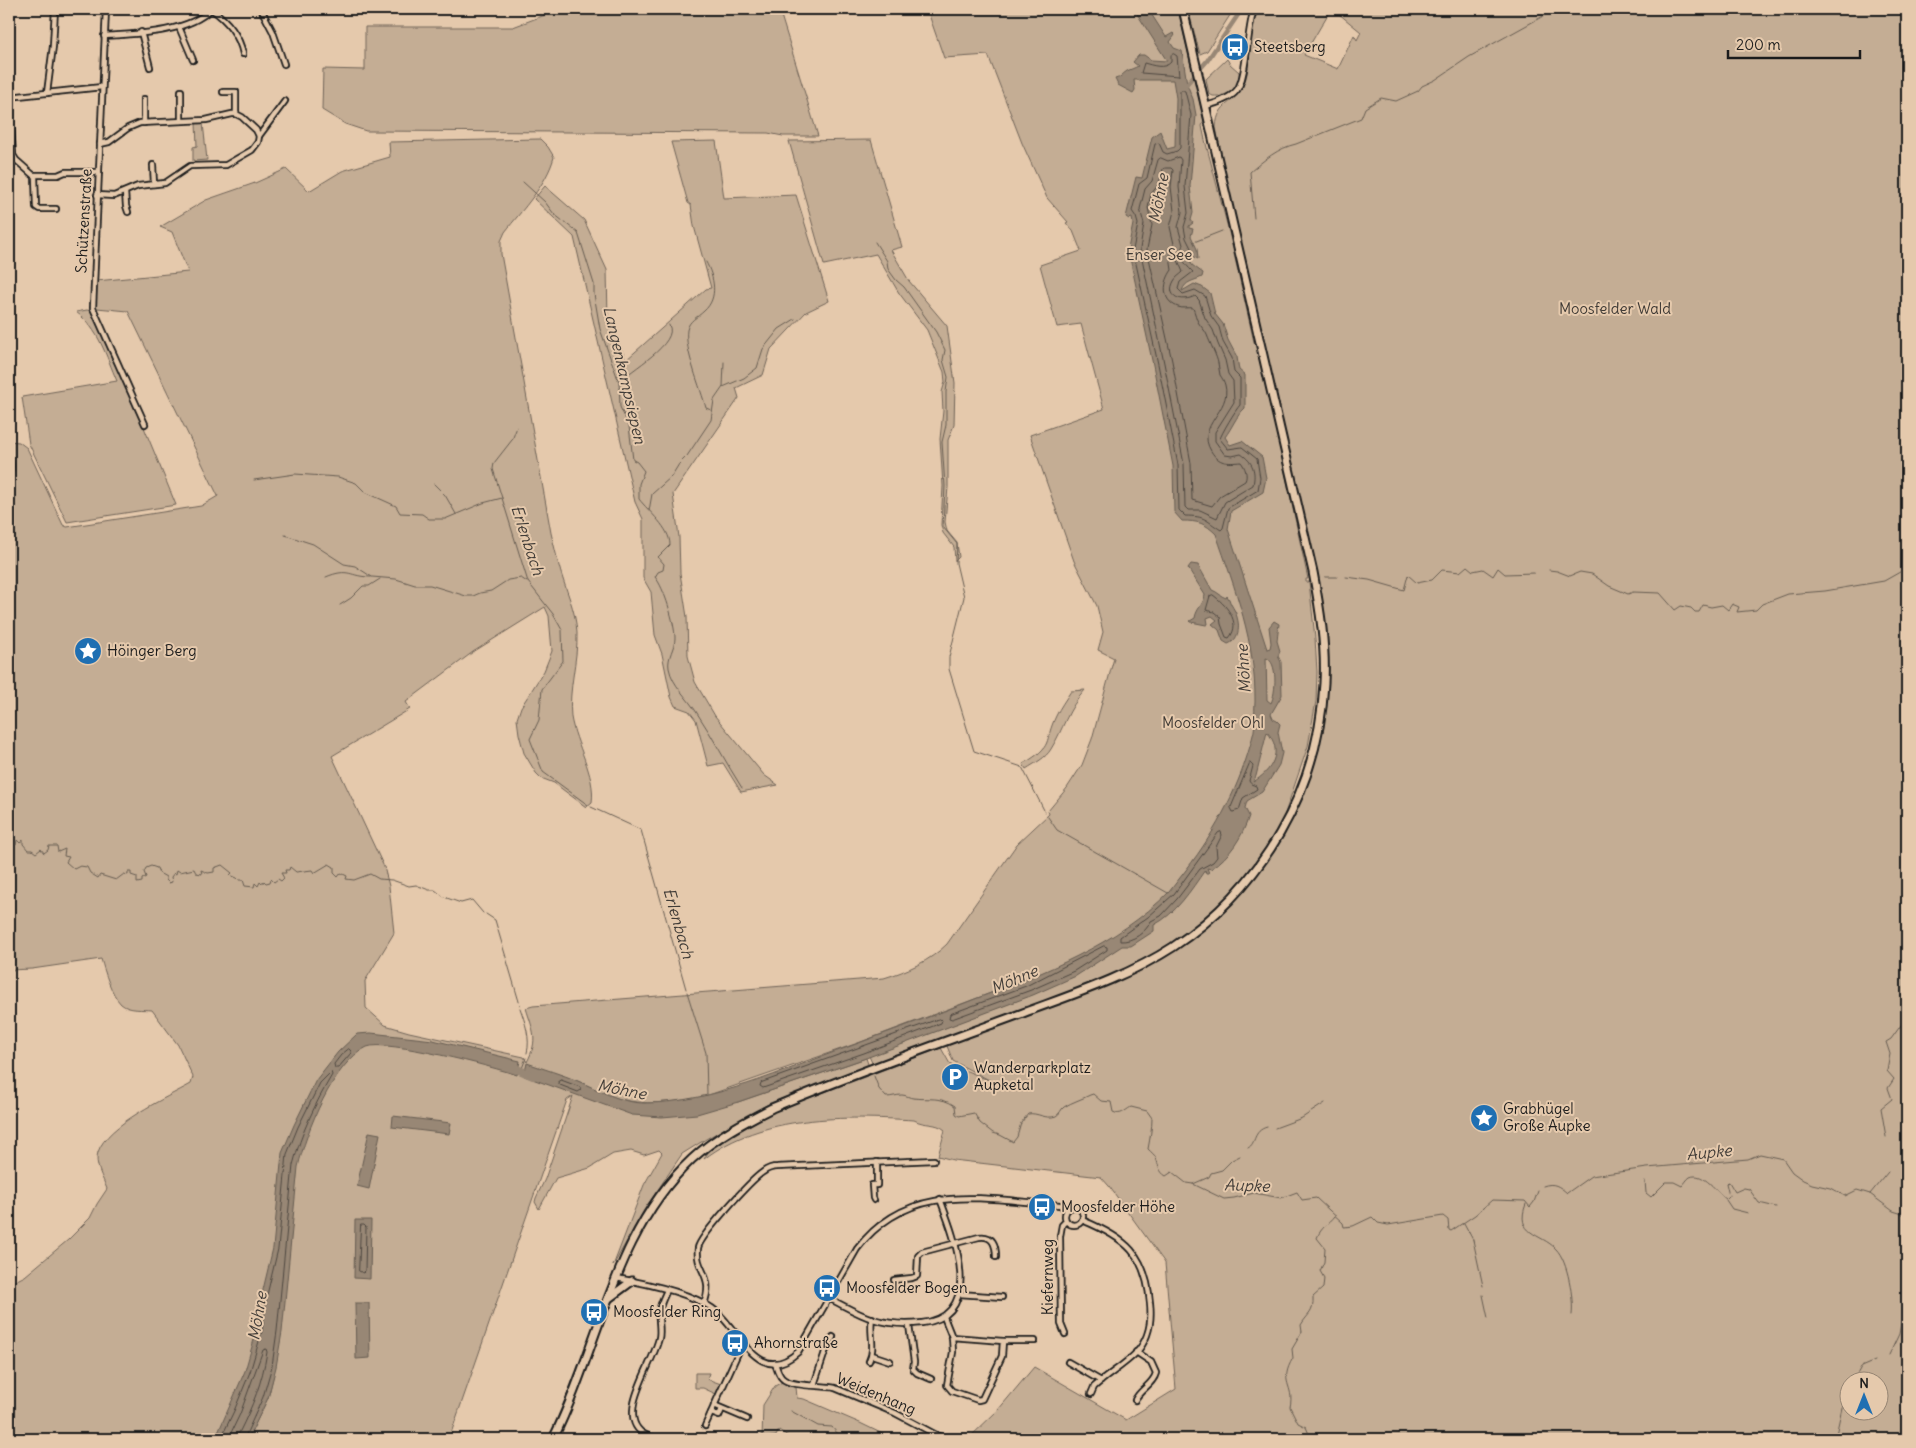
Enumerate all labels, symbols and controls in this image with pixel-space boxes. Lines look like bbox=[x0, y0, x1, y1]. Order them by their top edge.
scale bar bbox=[1728, 28, 1861, 60]
bus stop icon: Steetsberg bbox=[1220, 32, 1250, 62]
text: 200 m bbox=[1736, 35, 1781, 54]
place label: Steetsberg bbox=[1254, 37, 1326, 56]
street label: Schützenstraße bbox=[71, 168, 96, 274]
water label: Möhne bbox=[1144, 171, 1173, 224]
park label: Enser See bbox=[1126, 245, 1192, 264]
park label: Moosfelder Wald bbox=[1559, 299, 1671, 318]
water label: Langenkampsiepen bbox=[599, 304, 651, 446]
water label: Erlenbach bbox=[507, 502, 549, 578]
place icon: Höinger Berg bbox=[73, 636, 103, 666]
place label: Höinger Berg bbox=[107, 641, 197, 660]
water label: Möhne bbox=[1231, 643, 1255, 694]
park label: Moosfelder Ohl bbox=[1162, 713, 1264, 732]
water label: Erlenbach bbox=[659, 885, 699, 961]
water label: Möhne bbox=[988, 960, 1042, 998]
place label: Wanderparkplatz Aupketal bbox=[974, 1058, 1091, 1094]
parking icon: Wanderparkplatz Aupketal bbox=[940, 1062, 970, 1092]
water label: Möhne bbox=[596, 1075, 649, 1104]
place label: Grabhügel Große Aupke bbox=[1503, 1099, 1591, 1135]
place icon: Grabhügel Große Aupke bbox=[1469, 1103, 1499, 1133]
water label: Aupke bbox=[1685, 1140, 1734, 1164]
water label: Aupke bbox=[1224, 1174, 1271, 1196]
bus stop icon: Moosfelder Höhe bbox=[1027, 1192, 1057, 1222]
place label: Moosfelder Höhe bbox=[1061, 1197, 1175, 1216]
street label: Kiefernweg bbox=[1038, 1239, 1057, 1315]
bus stop icon: Moosfelder Bogen bbox=[812, 1273, 842, 1303]
place label: Moosfelder Bogen bbox=[846, 1278, 968, 1297]
water label: Möhne bbox=[243, 1289, 271, 1342]
bus stop icon: Moosfelder Ring bbox=[579, 1297, 609, 1327]
place label: Moosfelder Ring bbox=[613, 1302, 721, 1321]
bus stop icon: Ahornstraße bbox=[720, 1328, 750, 1358]
place label: Ahornstraße bbox=[754, 1333, 838, 1352]
street label: Weidenhang bbox=[834, 1368, 919, 1419]
north arrow bbox=[1838, 1370, 1888, 1420]
text: N bbox=[1859, 1374, 1869, 1392]

